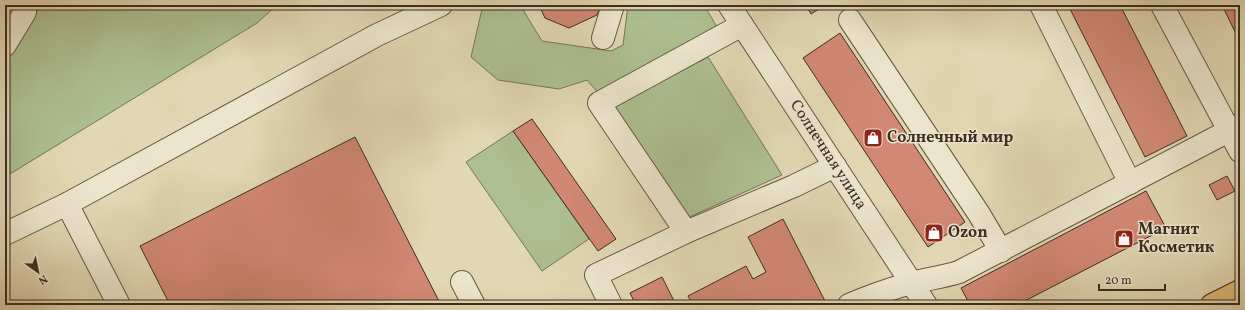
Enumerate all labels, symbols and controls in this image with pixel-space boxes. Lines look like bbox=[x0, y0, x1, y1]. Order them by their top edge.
street label: Солнечная улица bbox=[784, 96, 872, 214]
shop icon: Солнечный мир bbox=[862, 127, 884, 149]
place label: Солнечный мир bbox=[887, 127, 1013, 149]
place label: Магнит Косметик bbox=[1138, 219, 1215, 259]
shop icon: Ozon bbox=[923, 222, 945, 244]
place label: Ozon bbox=[948, 222, 988, 244]
shop icon: Магнит Косметик bbox=[1113, 228, 1135, 250]
north arrow bbox=[18, 252, 58, 292]
scale bar bbox=[1099, 266, 1165, 292]
text: N bbox=[35, 271, 50, 288]
text: 20 m bbox=[1105, 273, 1132, 289]

